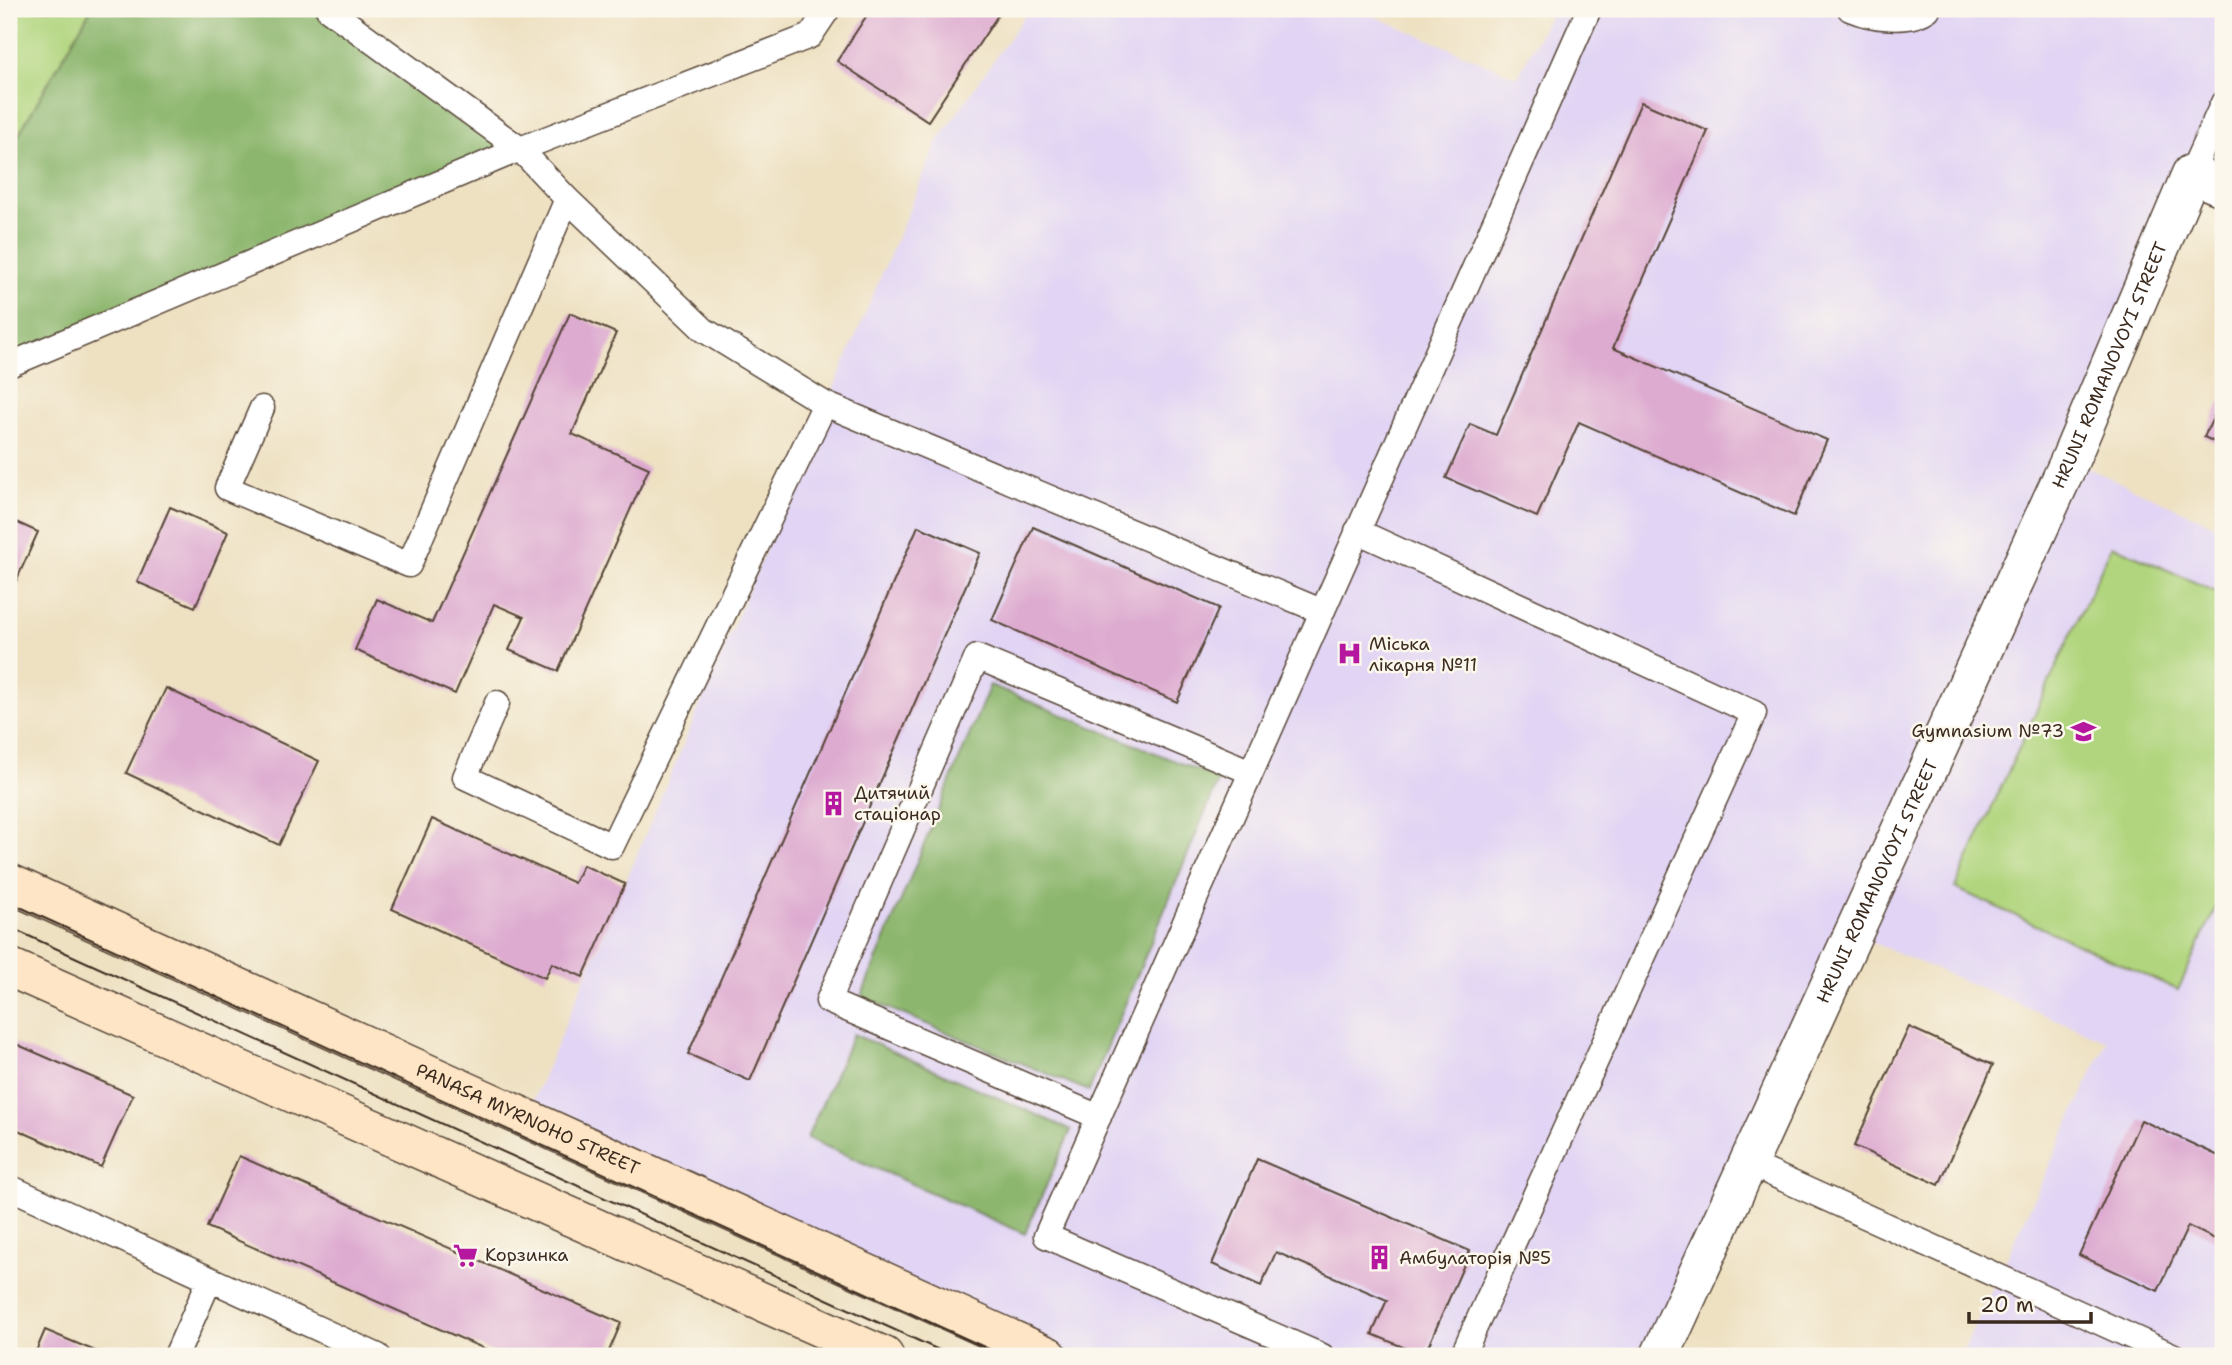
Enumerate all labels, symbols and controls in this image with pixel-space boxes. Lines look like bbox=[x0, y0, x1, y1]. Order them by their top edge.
street label: HRUNI ROMANOVOYI STREET bbox=[2046, 238, 2173, 493]
place label: Міська лікарня №11 bbox=[1369, 632, 1477, 677]
hospital icon: Міська лікарня №11 bbox=[1335, 640, 1363, 668]
school or university icon: Gymnasium №73 bbox=[2070, 717, 2098, 745]
place label: Gymnasium №73 bbox=[1911, 719, 2064, 743]
street label: HRUNI ROMANOVOYI STREET bbox=[1811, 755, 1943, 1007]
place label: Дитячий стаціонар bbox=[854, 781, 941, 826]
building icon: Дитячий стаціонар bbox=[820, 789, 848, 817]
street label: PANASA MYRNOHO STREET bbox=[412, 1058, 644, 1181]
supermarket icon: Корзинка bbox=[451, 1241, 479, 1269]
place label: Корзинка bbox=[485, 1243, 568, 1267]
building icon: Амбулаторія №5 bbox=[1365, 1244, 1393, 1272]
place label: Амбулаторія №5 bbox=[1399, 1246, 1551, 1270]
scale bar bbox=[1969, 1281, 2092, 1325]
text: 20 m bbox=[1980, 1291, 2034, 1319]

